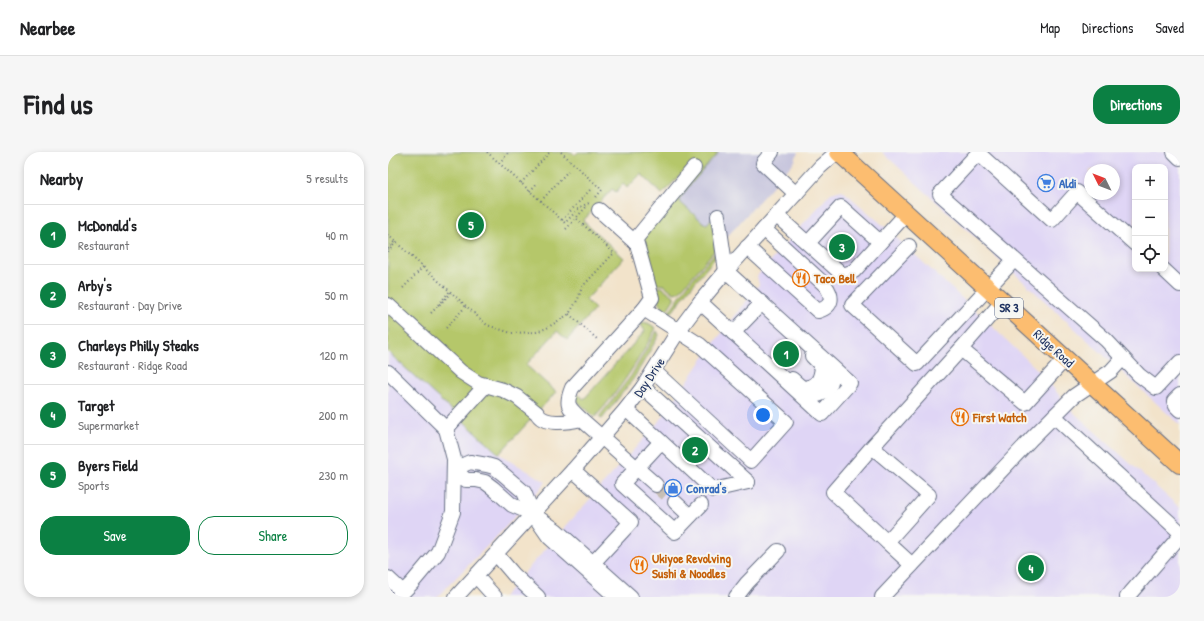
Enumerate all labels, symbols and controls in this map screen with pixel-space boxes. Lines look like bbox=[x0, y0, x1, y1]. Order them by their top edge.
text: Nearbee bbox=[20, 15, 75, 41]
text: Map bbox=[1040, 18, 1060, 37]
text: Directions bbox=[1082, 18, 1133, 37]
text: Saved bbox=[1155, 18, 1184, 37]
text: Find us bbox=[24, 85, 93, 123]
button: Directions bbox=[1093, 85, 1180, 124]
north arrow bbox=[1084, 164, 1120, 200]
map controls bbox=[1132, 164, 1168, 272]
button: + bbox=[1132, 164, 1168, 200]
text: Nearby bbox=[40, 167, 83, 190]
text: 5 results bbox=[306, 169, 348, 187]
supermarket icon: Aldi bbox=[1036, 173, 1056, 193]
place label: Aldi bbox=[1059, 174, 1077, 192]
button: − bbox=[1132, 200, 1168, 236]
pin: 5 bbox=[458, 210, 484, 240]
text: McDonald's bbox=[78, 215, 137, 236]
text: 1 bbox=[51, 226, 55, 244]
text: 40 m bbox=[325, 226, 348, 244]
pin: 3 bbox=[829, 232, 855, 262]
text: Restaurant bbox=[78, 236, 129, 254]
button: locate bbox=[1132, 236, 1168, 272]
restaurant icon: Taco Bell bbox=[791, 268, 811, 288]
place label: Taco Bell bbox=[813, 269, 856, 287]
text: Arby's bbox=[78, 275, 112, 296]
text: 2 bbox=[50, 286, 56, 304]
text: 50 m bbox=[325, 286, 348, 304]
text: Restaurant · Day Drive bbox=[78, 296, 182, 314]
road number: SR 3 bbox=[995, 298, 1023, 318]
street label: Ridge Road bbox=[1030, 325, 1078, 371]
text: Charleys Philly Steaks bbox=[78, 335, 199, 356]
pin: 1 bbox=[773, 339, 799, 369]
text: 3 bbox=[50, 346, 56, 364]
text: 120 m bbox=[320, 346, 348, 364]
street label: Day Drive bbox=[629, 354, 669, 400]
text: Restaurant · Ridge Road bbox=[78, 356, 187, 374]
text: Target bbox=[78, 395, 114, 416]
your location bbox=[753, 405, 773, 425]
text: 4 bbox=[51, 406, 55, 424]
text: 200 m bbox=[318, 406, 348, 424]
restaurant icon: First Watch bbox=[950, 407, 970, 427]
place label: First Watch bbox=[972, 408, 1027, 426]
text: Supermarket bbox=[78, 416, 139, 434]
pin: 2 bbox=[682, 435, 708, 465]
text: Byers Field bbox=[78, 455, 138, 476]
text: 5 bbox=[50, 466, 56, 484]
text: 230 m bbox=[318, 466, 348, 484]
text: Sports bbox=[78, 476, 109, 494]
shop icon: Conrad's bbox=[663, 478, 683, 498]
place label: Conrad's bbox=[686, 479, 727, 497]
button: Save bbox=[40, 516, 190, 555]
button: Share bbox=[198, 516, 348, 555]
place label: Ukiyoe Revolving Sushi & Noodles bbox=[652, 549, 731, 582]
pin: 4 bbox=[1018, 553, 1044, 583]
restaurant icon: Ukiyoe Revolving Sushi & Noodles bbox=[629, 555, 649, 575]

